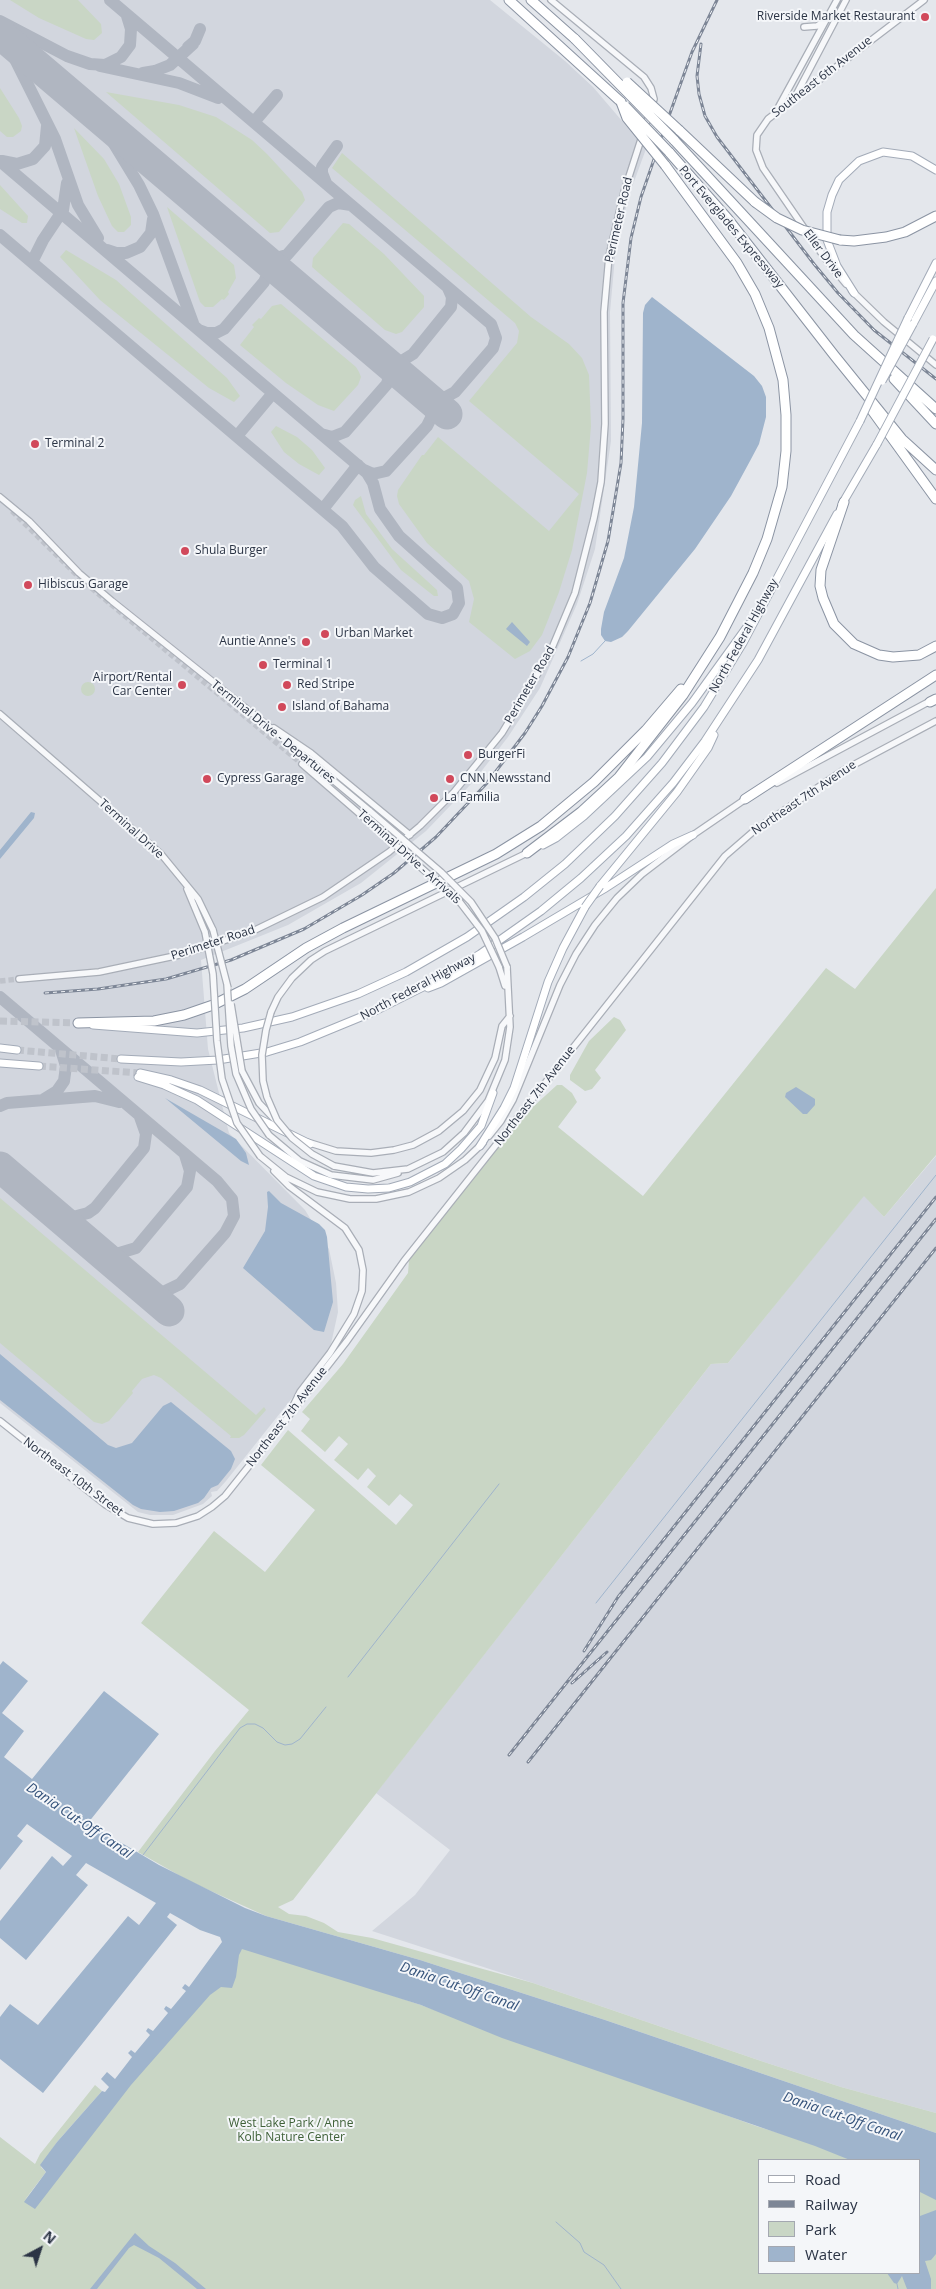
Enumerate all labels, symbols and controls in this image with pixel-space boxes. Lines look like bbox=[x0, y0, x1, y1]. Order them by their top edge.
place label: Riverside Market Restaurant bbox=[757, 10, 915, 24]
marker: Riverside Market Restaurant bbox=[919, 11, 931, 23]
street label: Southeast 6th Avenue bbox=[769, 34, 875, 120]
street label: Port Everglades Expressway bbox=[676, 163, 786, 291]
street label: Perimeter Road bbox=[602, 176, 636, 264]
street label: Eller Drive bbox=[800, 227, 846, 281]
place label: Terminal 2 bbox=[45, 437, 104, 451]
marker: Terminal 2 bbox=[29, 438, 41, 450]
place label: Shula Burger bbox=[195, 544, 267, 558]
marker: Shula Burger bbox=[179, 545, 191, 557]
street label: North Federal Highway bbox=[707, 576, 781, 696]
place label: Hibiscus Garage bbox=[38, 578, 128, 592]
marker: Hibiscus Garage bbox=[22, 579, 34, 591]
place label: Urban Market bbox=[335, 627, 413, 641]
marker: Urban Market bbox=[319, 628, 331, 640]
place label: Auntie Anne's bbox=[219, 635, 296, 649]
marker: Auntie Anne's bbox=[300, 636, 312, 648]
street label: Perimeter Road bbox=[502, 644, 558, 726]
place label: Terminal 1 bbox=[273, 658, 332, 672]
marker: Terminal 1 bbox=[257, 659, 269, 671]
place label: Airport/Rental Car Center bbox=[93, 671, 172, 699]
street label: Terminal Drive - Departures bbox=[208, 678, 338, 786]
place label: Red Stripe bbox=[297, 678, 354, 692]
marker: Airport/Rental Car Center bbox=[176, 679, 188, 691]
marker: Red Stripe bbox=[281, 679, 293, 691]
place label: Island of Bahama bbox=[292, 700, 389, 714]
marker: Island of Bahama bbox=[276, 701, 288, 713]
place label: BurgerFi bbox=[478, 748, 525, 762]
marker: BurgerFi bbox=[462, 749, 474, 761]
street label: Northeast 7th Avenue bbox=[749, 758, 859, 838]
place label: Cypress Garage bbox=[217, 772, 304, 786]
place label: CNN Newsstand bbox=[460, 772, 551, 786]
marker: Cypress Garage bbox=[201, 773, 213, 785]
marker: CNN Newsstand bbox=[444, 773, 456, 785]
place label: La Familia bbox=[444, 791, 500, 805]
marker: La Familia bbox=[428, 792, 440, 804]
street label: Terminal Drive bbox=[96, 796, 166, 862]
street label: Terminal Drive - Arrivals bbox=[354, 807, 464, 907]
street label: Perimeter Road bbox=[169, 923, 257, 963]
street label: North Federal Highway bbox=[358, 951, 478, 1023]
street label: Northeast 7th Avenue bbox=[492, 1043, 578, 1149]
street label: Northeast 7th Avenue bbox=[244, 1364, 330, 1470]
street label: Northeast 10th Street bbox=[20, 1435, 126, 1519]
water label: Dania Cut-Off Canal bbox=[23, 1779, 135, 1863]
water label: Dania Cut-Off Canal bbox=[398, 1959, 520, 2015]
water label: Dania Cut-Off Canal bbox=[781, 2089, 903, 2145]
park label: West Lake Park / Anne Kolb Nature Center bbox=[229, 2117, 353, 2145]
legend bbox=[758, 2159, 921, 2274]
text: Road bbox=[805, 2169, 841, 2189]
text: Railway bbox=[805, 2194, 858, 2214]
text: Park bbox=[805, 2219, 836, 2239]
north arrow bbox=[15, 2224, 65, 2274]
text: N bbox=[39, 2226, 60, 2248]
text: Water bbox=[805, 2244, 847, 2264]

